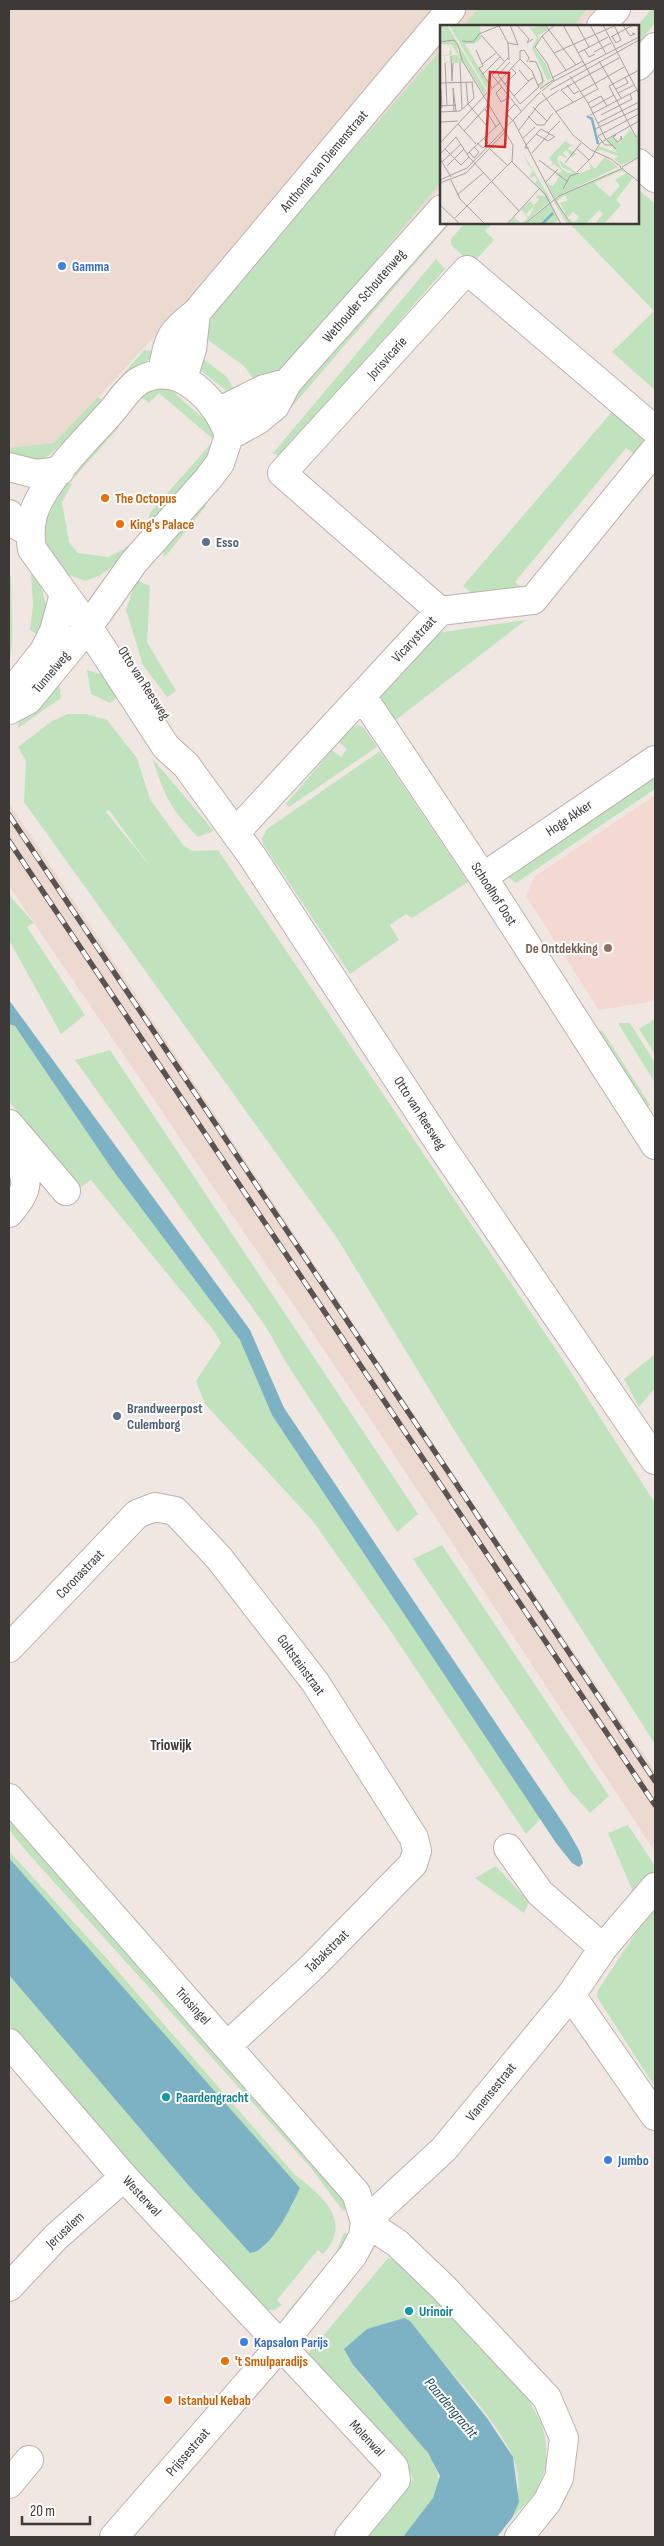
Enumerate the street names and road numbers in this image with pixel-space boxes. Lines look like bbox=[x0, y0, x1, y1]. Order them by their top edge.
street label: Anthonie van Diemenstraat bbox=[276, 107, 372, 216]
street label: Wethouder Schoutenweg bbox=[319, 246, 409, 346]
street label: Jorisvicarie bbox=[363, 333, 411, 384]
street label: Vicarystraat bbox=[388, 612, 440, 666]
street label: Otto van Reesweg bbox=[114, 643, 174, 723]
street label: Tunnelweg bbox=[28, 647, 74, 697]
street label: Hoge Akker bbox=[542, 796, 596, 840]
street label: Schoolhof Oost bbox=[467, 859, 521, 929]
street label: Otto van Reesweg bbox=[390, 1073, 450, 1153]
street label: Coronastraat bbox=[52, 1546, 108, 1602]
street label: Goltsteinstraat bbox=[273, 1631, 329, 1699]
street label: Tabakstraat bbox=[302, 1926, 352, 1976]
street label: Triosingel bbox=[172, 1984, 214, 2028]
street label: Vianensestraat bbox=[462, 2059, 520, 2125]
street label: Westerwal bbox=[119, 2172, 165, 2220]
street label: Jerusalem bbox=[42, 2208, 88, 2253]
street label: Molenwal bbox=[346, 2416, 388, 2460]
street label: Prijssestraat bbox=[162, 2424, 214, 2480]

